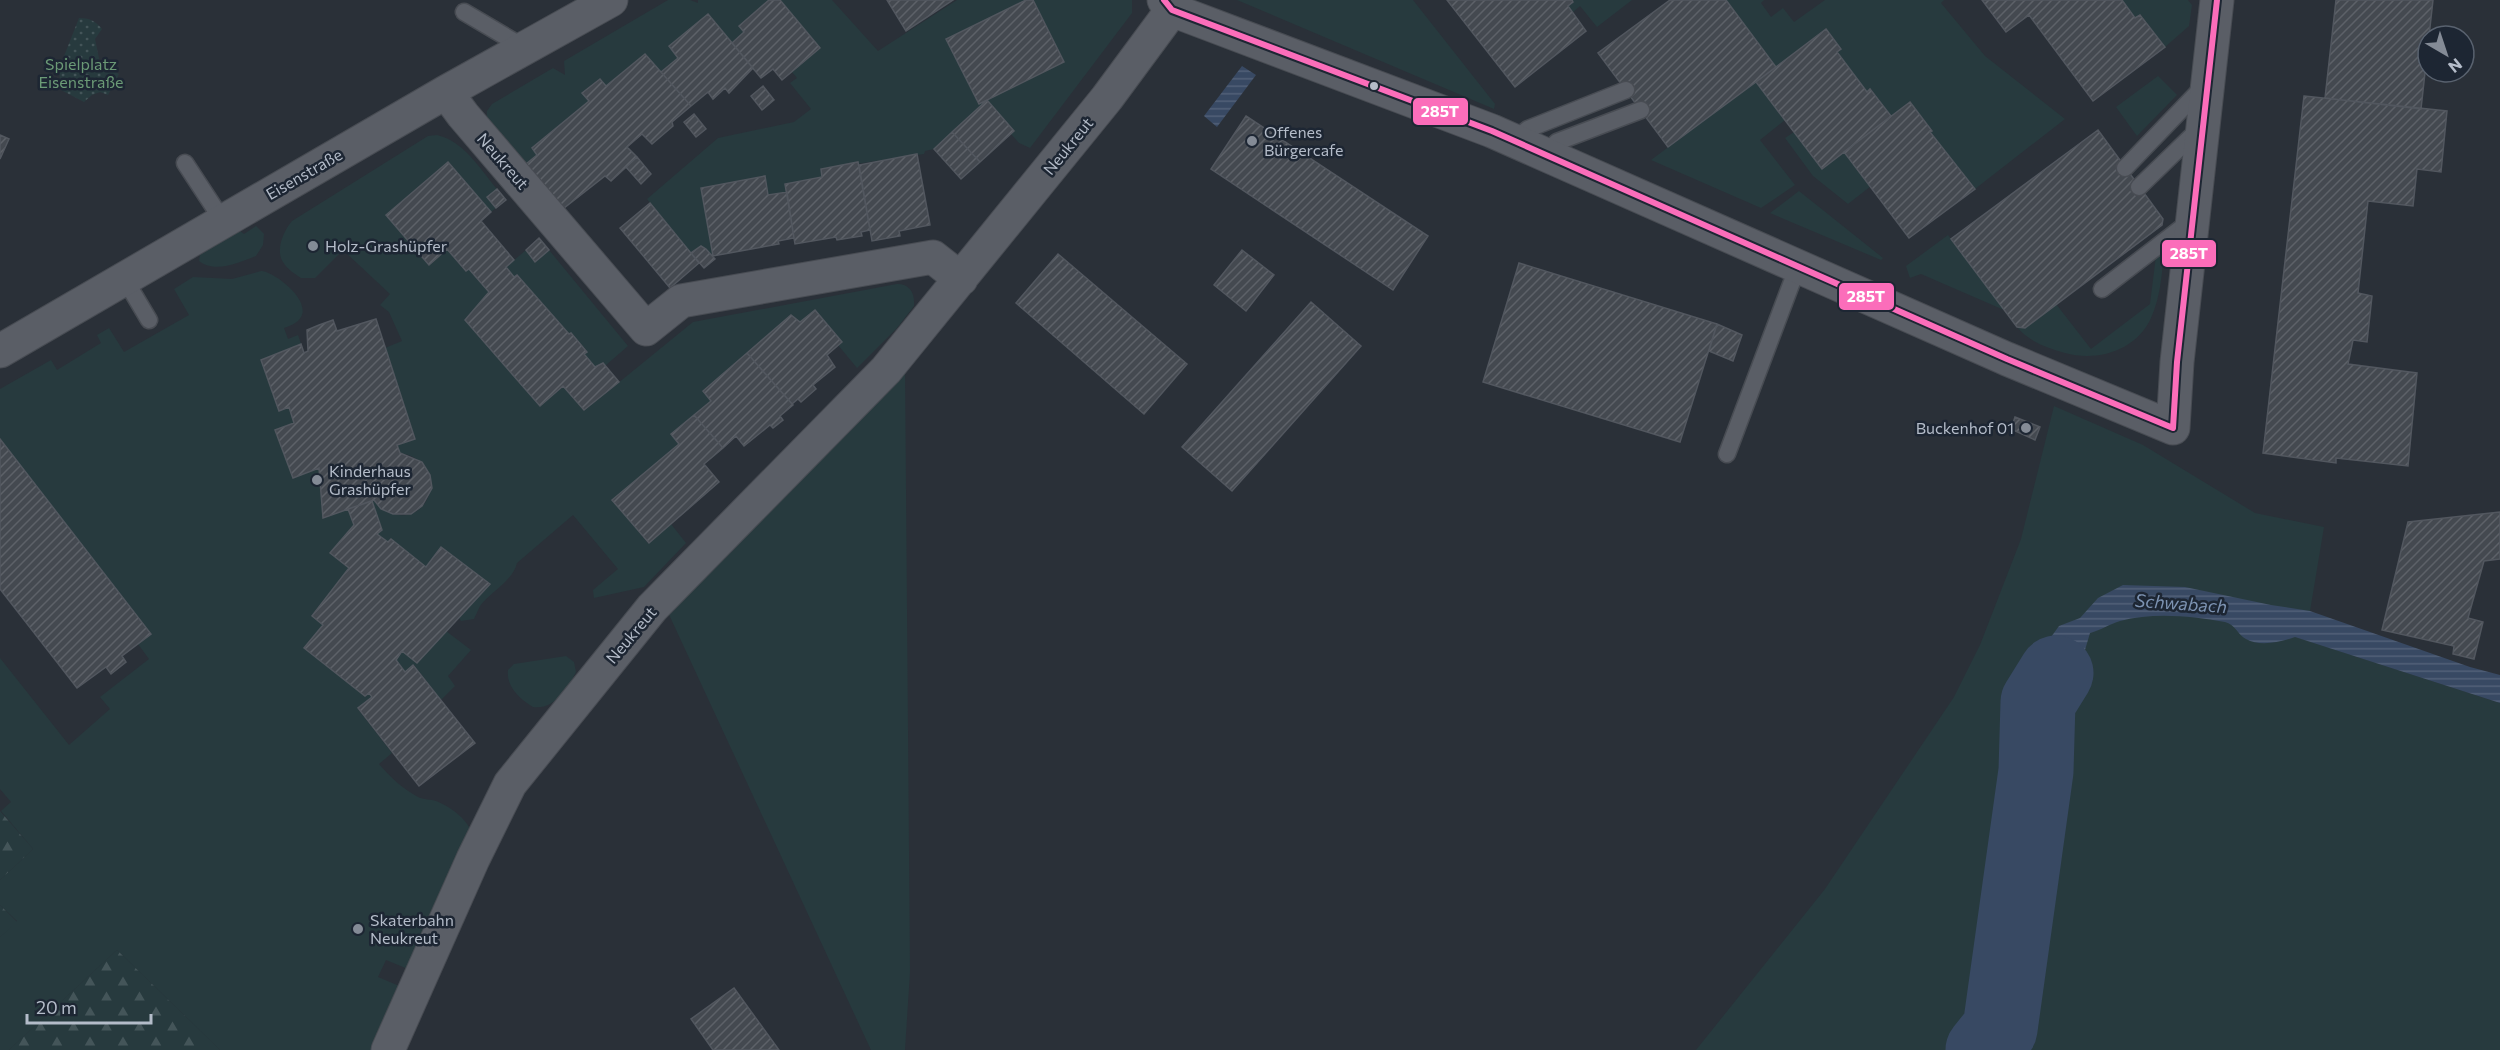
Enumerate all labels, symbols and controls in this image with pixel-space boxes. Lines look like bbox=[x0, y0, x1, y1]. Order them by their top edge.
north arrow bbox=[2416, 24, 2476, 84]
park label: Spielplatz Eisenstraße bbox=[38, 54, 124, 91]
text: N bbox=[2445, 55, 2466, 77]
unlabelled marker bbox=[1368, 80, 1380, 92]
line badge: 285T bbox=[1412, 97, 1469, 126]
text: 285T bbox=[1421, 101, 1459, 120]
street label: Neukreut bbox=[1039, 113, 1097, 178]
place label: Offenes Bürgercafe bbox=[1264, 122, 1343, 159]
street label: Neukreut bbox=[474, 129, 533, 193]
marker: Offenes Bürgercafe bbox=[1245, 134, 1259, 148]
street label: Eisenstraße bbox=[262, 144, 345, 203]
place label: Holz-Grashüpfer bbox=[325, 236, 448, 255]
marker: Holz-Grashüpfer bbox=[306, 239, 320, 253]
line badge: 285T bbox=[2161, 239, 2217, 268]
text: 285T bbox=[2170, 243, 2208, 262]
line badge: 285T bbox=[1838, 282, 1895, 311]
text: 285T bbox=[1847, 286, 1885, 305]
place label: Buckenhof 01 bbox=[1916, 418, 2014, 437]
marker: Buckenhof 01 bbox=[2019, 421, 2033, 435]
place label: Kinderhaus Grashüpfer bbox=[329, 461, 411, 498]
marker: Kinderhaus Grashüpfer bbox=[310, 473, 324, 487]
water label: Schwabach bbox=[2134, 589, 2228, 617]
street label: Neukreut bbox=[601, 602, 660, 667]
place label: Skaterbahn Neukreut bbox=[370, 910, 454, 947]
marker: Skaterbahn Neukreut bbox=[351, 922, 365, 936]
scale bar bbox=[27, 987, 152, 1025]
text: 20 m bbox=[36, 996, 77, 1018]

